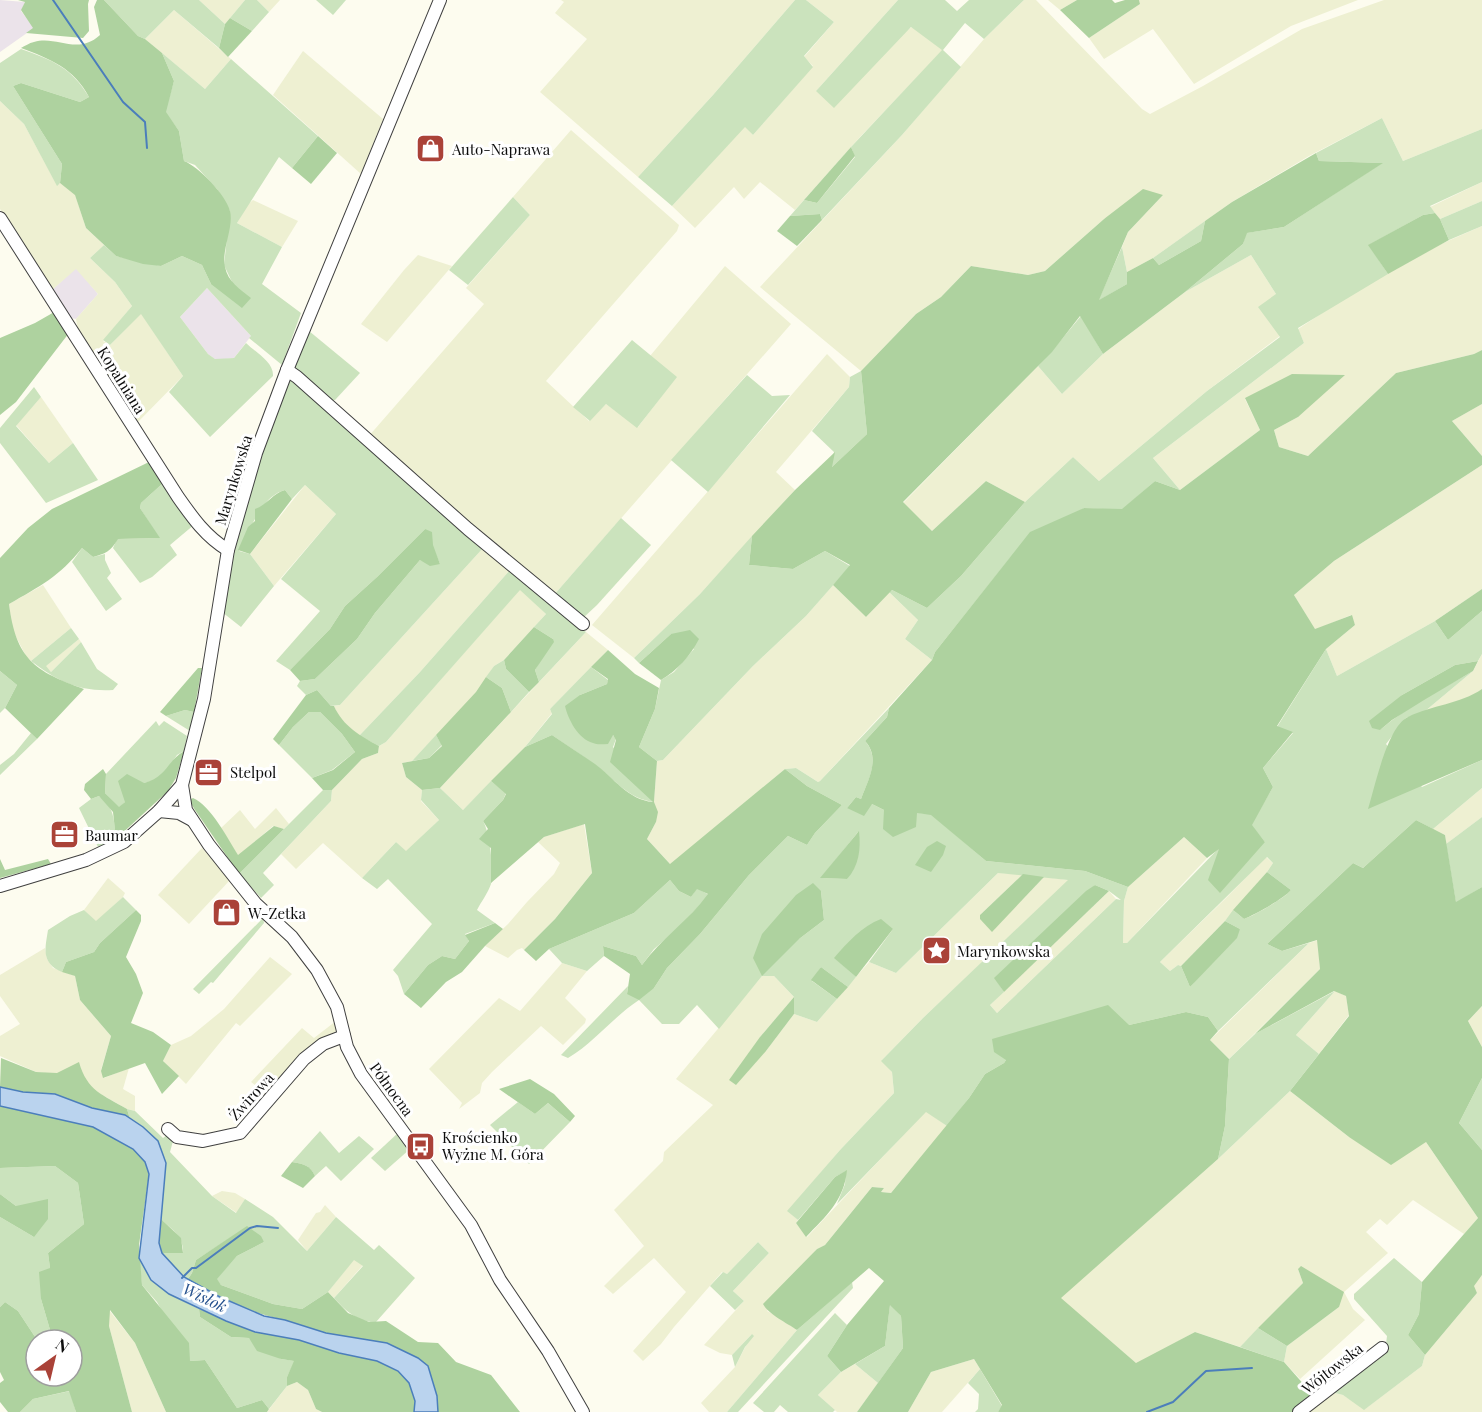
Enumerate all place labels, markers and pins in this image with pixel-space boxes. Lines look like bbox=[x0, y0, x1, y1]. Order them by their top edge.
shop icon: Auto-Naprawa bbox=[415, 133, 447, 165]
place label: Auto-Naprawa bbox=[451, 139, 551, 159]
office icon: Stelpol bbox=[193, 756, 225, 788]
place label: Stelpol bbox=[230, 762, 276, 782]
office icon: Baumar bbox=[48, 819, 80, 851]
place label: Baumar bbox=[85, 825, 138, 845]
shop icon: W-Zetka bbox=[211, 897, 243, 929]
place label: W-Zetka bbox=[247, 903, 306, 923]
place icon: Marynkowska bbox=[920, 935, 952, 967]
place label: Marynkowska bbox=[957, 941, 1051, 961]
place label: Krościenko Wyżne M. Góra bbox=[441, 1127, 544, 1164]
bus stop icon: Krościenko Wyżne M. Góra bbox=[405, 1130, 437, 1162]

